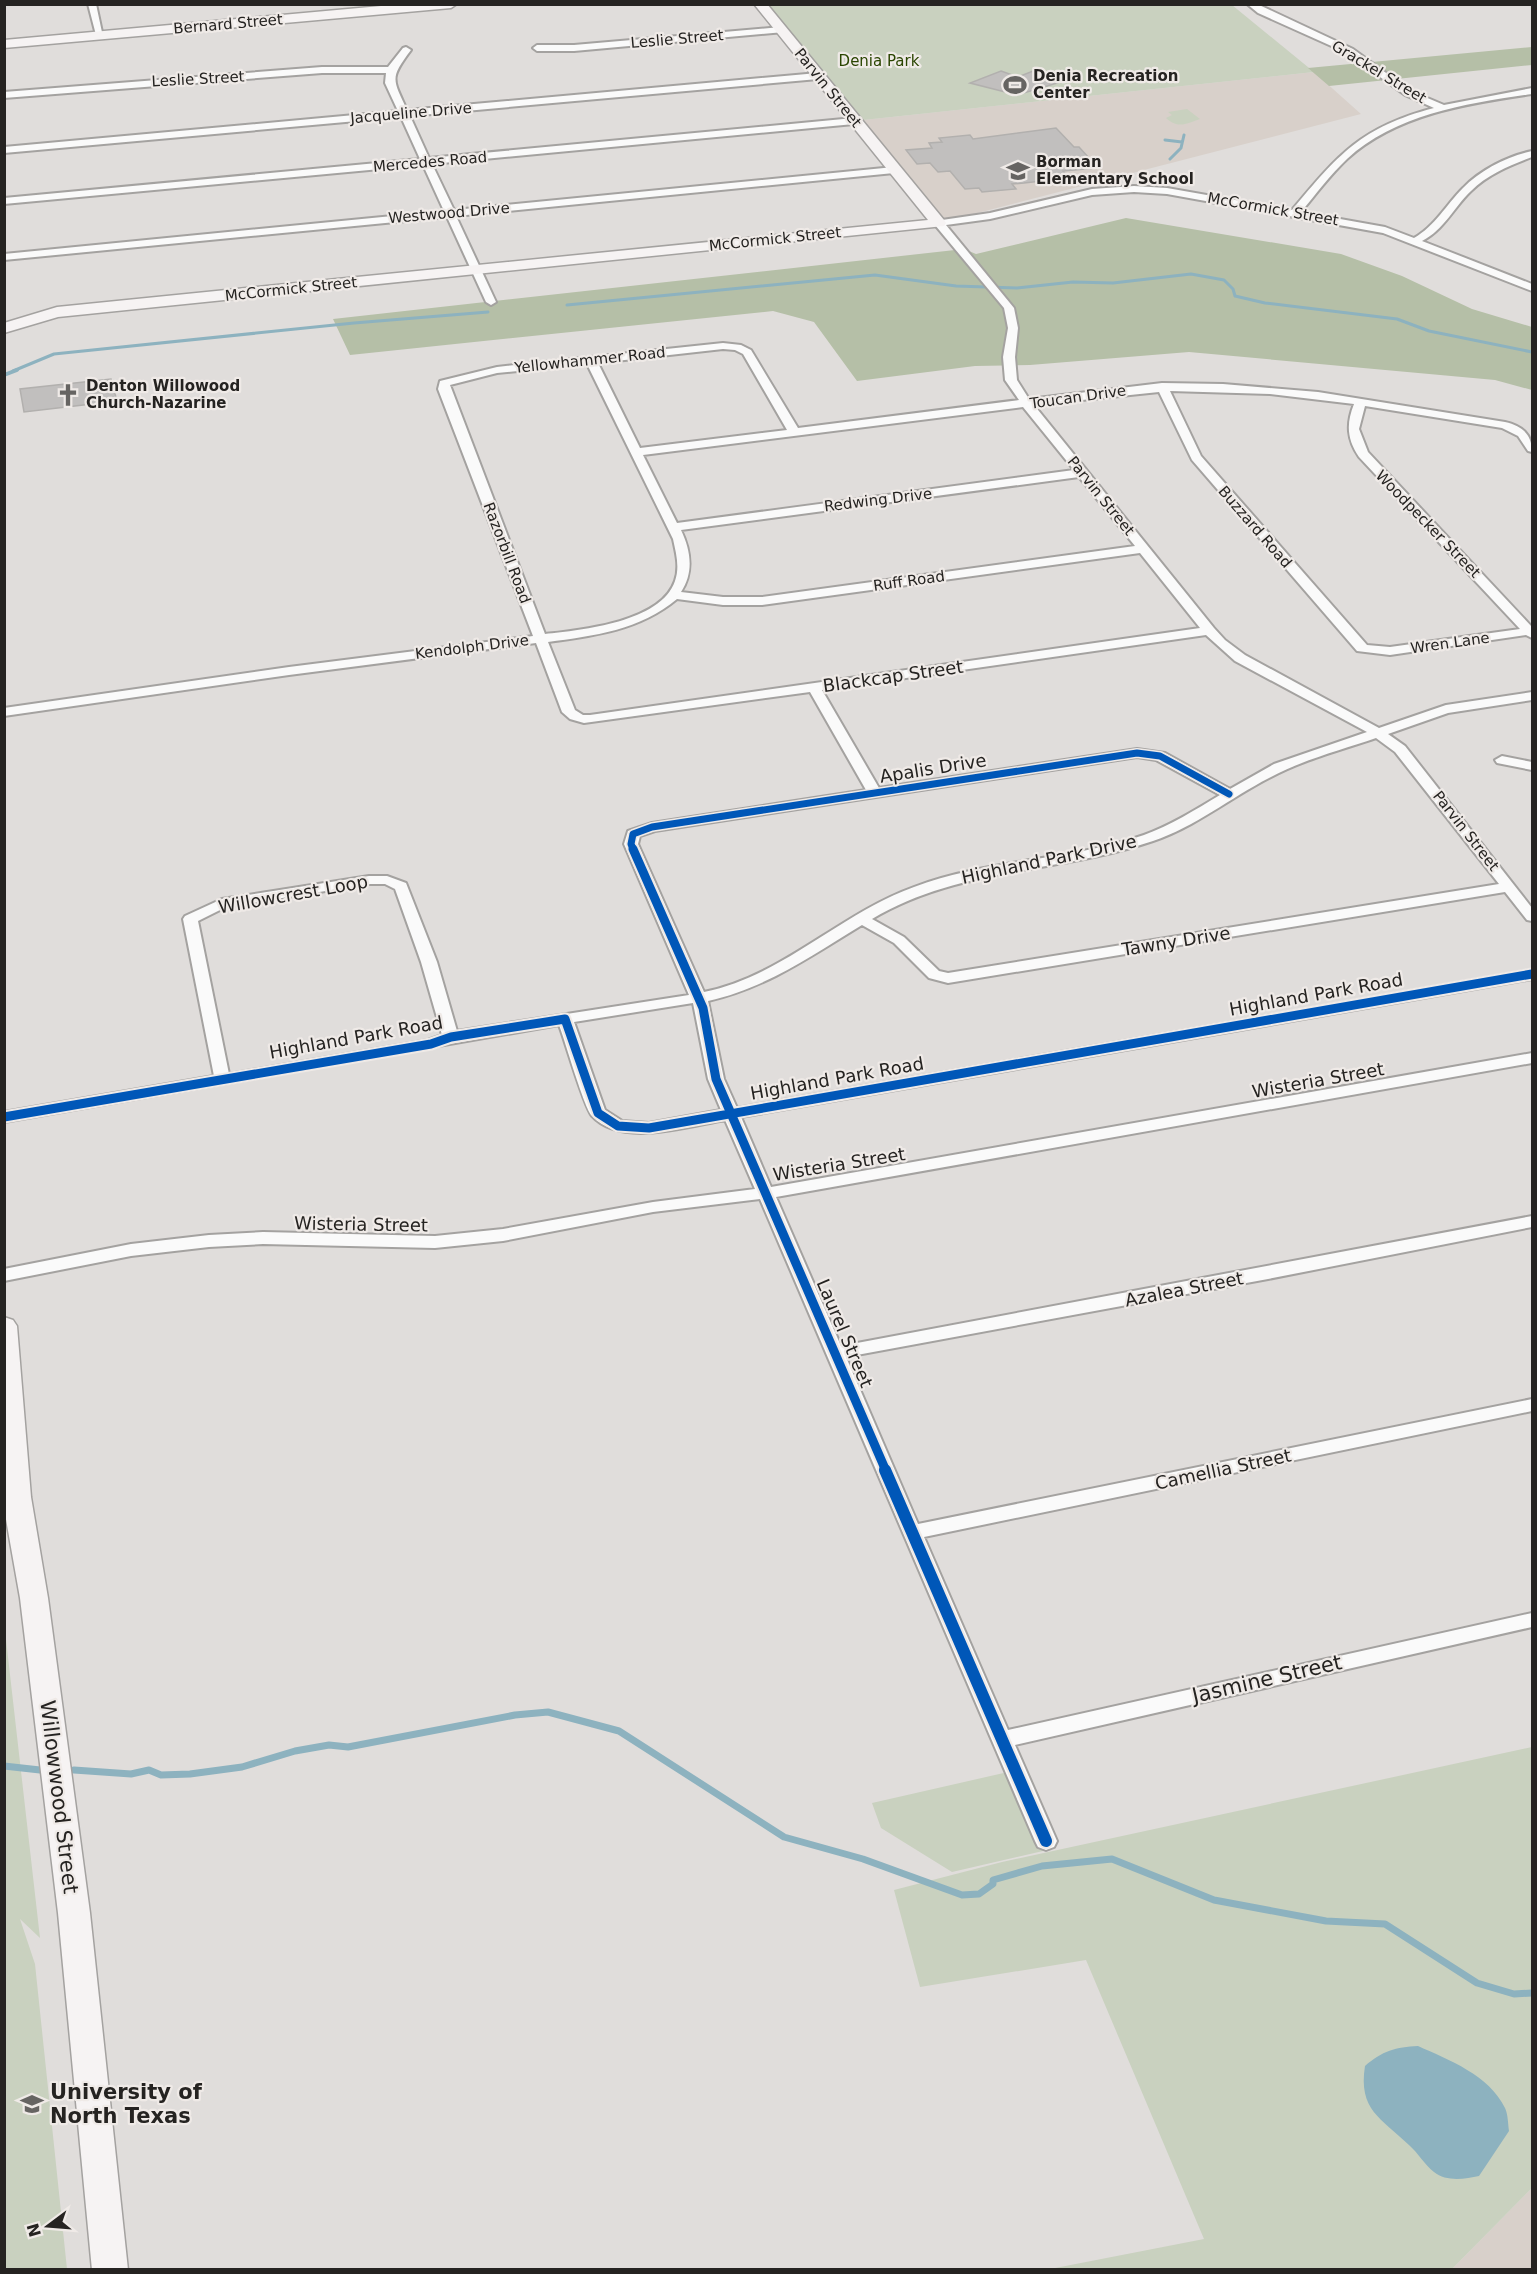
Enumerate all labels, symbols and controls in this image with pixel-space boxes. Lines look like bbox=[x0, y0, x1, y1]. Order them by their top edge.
street label: Bernard Street bbox=[172, 10, 284, 38]
street label: Leslie Street bbox=[630, 26, 724, 52]
street label: Grackel Street bbox=[1328, 37, 1430, 107]
street label: Parvin Street bbox=[791, 45, 865, 131]
park label: Denia Park bbox=[839, 52, 920, 70]
place label: Denia Recreation Center bbox=[1033, 67, 1178, 102]
street label: Leslie Street bbox=[151, 68, 245, 90]
sports icon: Denia Recreation Center bbox=[1002, 72, 1028, 98]
street label: Jacqueline Drive bbox=[348, 99, 473, 127]
street label: Mercedes Road bbox=[372, 148, 488, 176]
place label: Borman Elementary School bbox=[1036, 153, 1194, 188]
school or university icon: Borman Elementary School bbox=[1005, 158, 1031, 184]
street label: McCormick Street bbox=[1206, 189, 1340, 229]
street label: Westwood Drive bbox=[388, 199, 510, 227]
street label: McCormick Street bbox=[708, 223, 842, 255]
street label: McCormick Street bbox=[224, 273, 358, 305]
street label: Yellowhammer Road bbox=[513, 343, 666, 377]
place label: Denton Willowood Church-Nazarine bbox=[86, 377, 240, 412]
street label: Toucan Drive bbox=[1028, 381, 1127, 413]
church icon: Denton Willowood Church-Nazarine bbox=[55, 382, 81, 408]
street label: Parvin Street bbox=[1064, 453, 1138, 539]
street label: Woodpecker Street bbox=[1372, 466, 1484, 582]
street label: Buzzard Road bbox=[1215, 482, 1295, 572]
street label: Redwing Drive bbox=[823, 484, 933, 516]
street label: Razorbill Road bbox=[479, 500, 535, 606]
street label: Ruff Road bbox=[872, 567, 946, 595]
street label: Wren Lane bbox=[1409, 629, 1491, 657]
street label: Kendolph Drive bbox=[414, 631, 530, 663]
street label: Blackcap Street bbox=[821, 656, 965, 696]
street label: Apalis Drive bbox=[878, 749, 988, 787]
street label: Parvin Street bbox=[1429, 787, 1503, 875]
street label: Highland Park Drive bbox=[959, 830, 1139, 888]
street label: Willowcrest Loop bbox=[217, 871, 369, 917]
street label: Tawny Drive bbox=[1119, 922, 1232, 960]
street label: Highland Park Road bbox=[1228, 968, 1404, 1020]
street label: Highland Park Road bbox=[268, 1011, 444, 1063]
street label: Highland Park Road bbox=[749, 1052, 925, 1104]
street label: Wisteria Street bbox=[1250, 1058, 1386, 1102]
street label: Wisteria Street bbox=[771, 1143, 907, 1185]
street label: Wisteria Street bbox=[294, 1212, 428, 1236]
street label: Azalea Street bbox=[1123, 1267, 1245, 1311]
street label: Laurel Street bbox=[813, 1276, 877, 1390]
street label: Camellia Street bbox=[1153, 1444, 1293, 1494]
street label: Jasmine Street bbox=[1188, 1650, 1344, 1708]
street label: Willowwood Street bbox=[35, 1699, 83, 1895]
place label: University of North Texas bbox=[50, 2080, 203, 2128]
school or university icon: University of North Texas bbox=[19, 2091, 45, 2117]
north arrow bbox=[18, 2196, 78, 2256]
text: N bbox=[23, 2221, 45, 2239]

